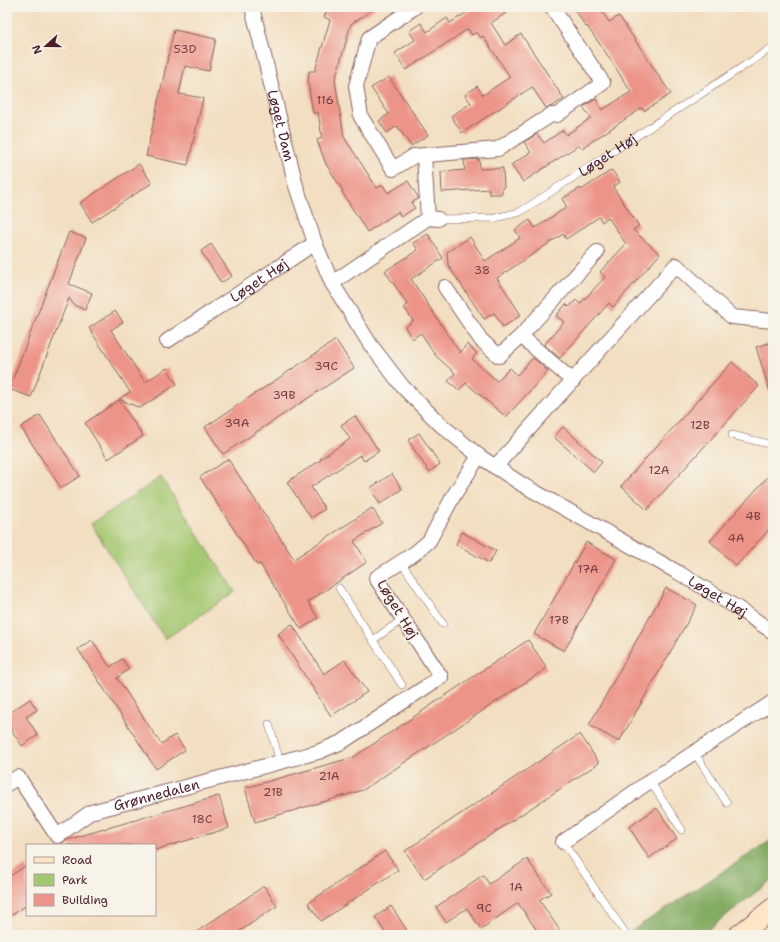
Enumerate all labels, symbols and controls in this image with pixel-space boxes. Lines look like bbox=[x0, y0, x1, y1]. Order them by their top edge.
north arrow bbox=[26, 26, 66, 66]
house number: 53D bbox=[174, 41, 197, 57]
text: N bbox=[28, 42, 46, 56]
street label: Løget Dam bbox=[264, 88, 299, 163]
house number: 116 bbox=[316, 92, 334, 108]
street label: Løget Høj bbox=[575, 129, 640, 181]
street label: Løget Høj bbox=[226, 255, 291, 306]
house number: 38 bbox=[474, 262, 490, 278]
house number: 39C bbox=[314, 358, 338, 374]
house number: 39B bbox=[272, 387, 296, 403]
house number: 39A bbox=[225, 415, 250, 431]
house number: 12B bbox=[690, 417, 710, 433]
house number: 12A bbox=[648, 462, 670, 478]
house number: 4B bbox=[745, 508, 761, 524]
house number: 4A bbox=[727, 530, 745, 546]
house number: 17A bbox=[578, 561, 599, 577]
street label: Løget Høj bbox=[685, 572, 751, 621]
street label: Løget Høj bbox=[373, 576, 423, 642]
house number: 17B bbox=[549, 612, 569, 628]
house number: 21A bbox=[318, 768, 340, 784]
street label: Grønnedalen bbox=[111, 775, 202, 815]
house number: 21B bbox=[263, 784, 283, 800]
house number: 18C bbox=[192, 811, 212, 827]
legend bbox=[26, 844, 156, 916]
text: Road bbox=[62, 852, 93, 868]
text: Park bbox=[62, 872, 88, 888]
house number: 1A bbox=[509, 879, 523, 895]
text: Building bbox=[62, 892, 108, 908]
house number: 9C bbox=[476, 900, 492, 916]

